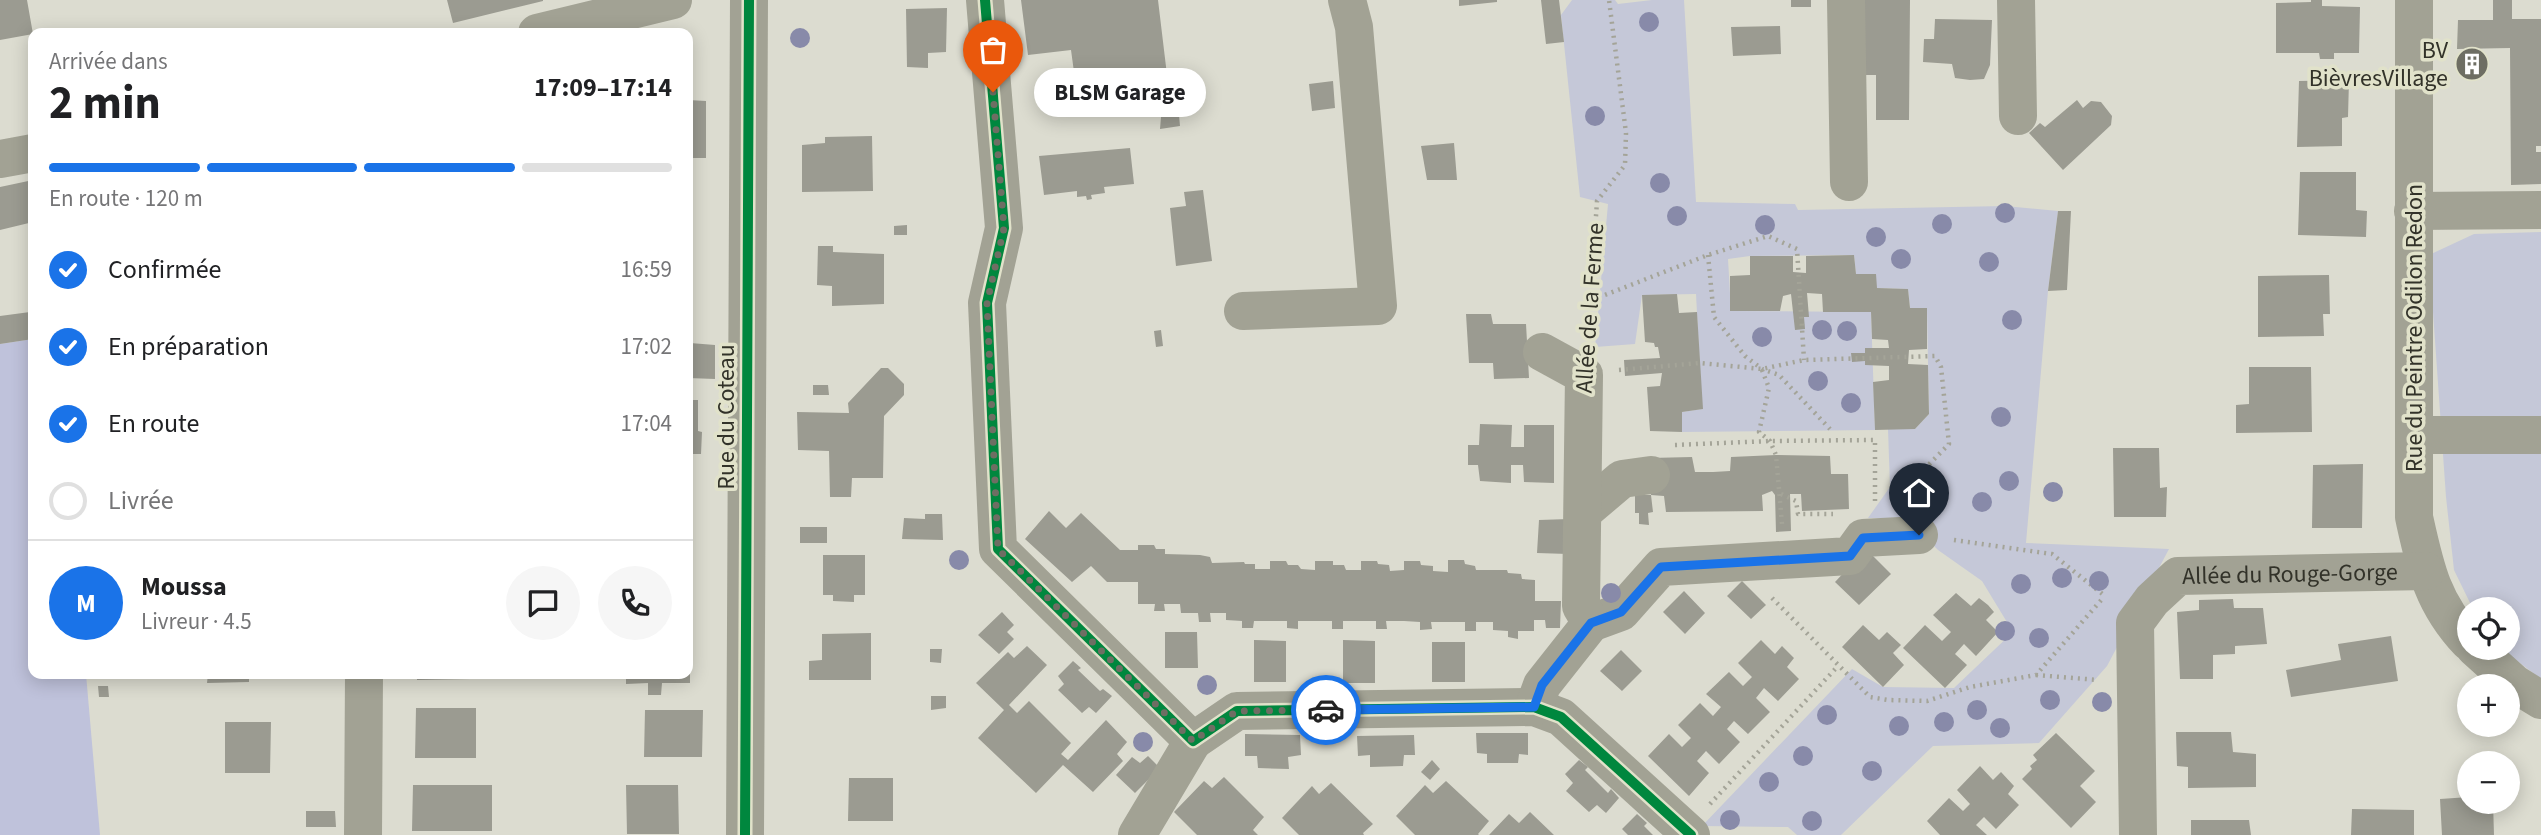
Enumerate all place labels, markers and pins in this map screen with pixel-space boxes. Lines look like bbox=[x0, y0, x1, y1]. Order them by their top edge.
pin bbox=[963, 20, 1023, 92]
place label: BV BièvresVillage bbox=[2309, 33, 2449, 96]
building icon: BV BièvresVillage bbox=[2453, 45, 2491, 83]
callout: BLSM Garage bbox=[1035, 68, 1206, 116]
pin bbox=[1889, 463, 1949, 535]

